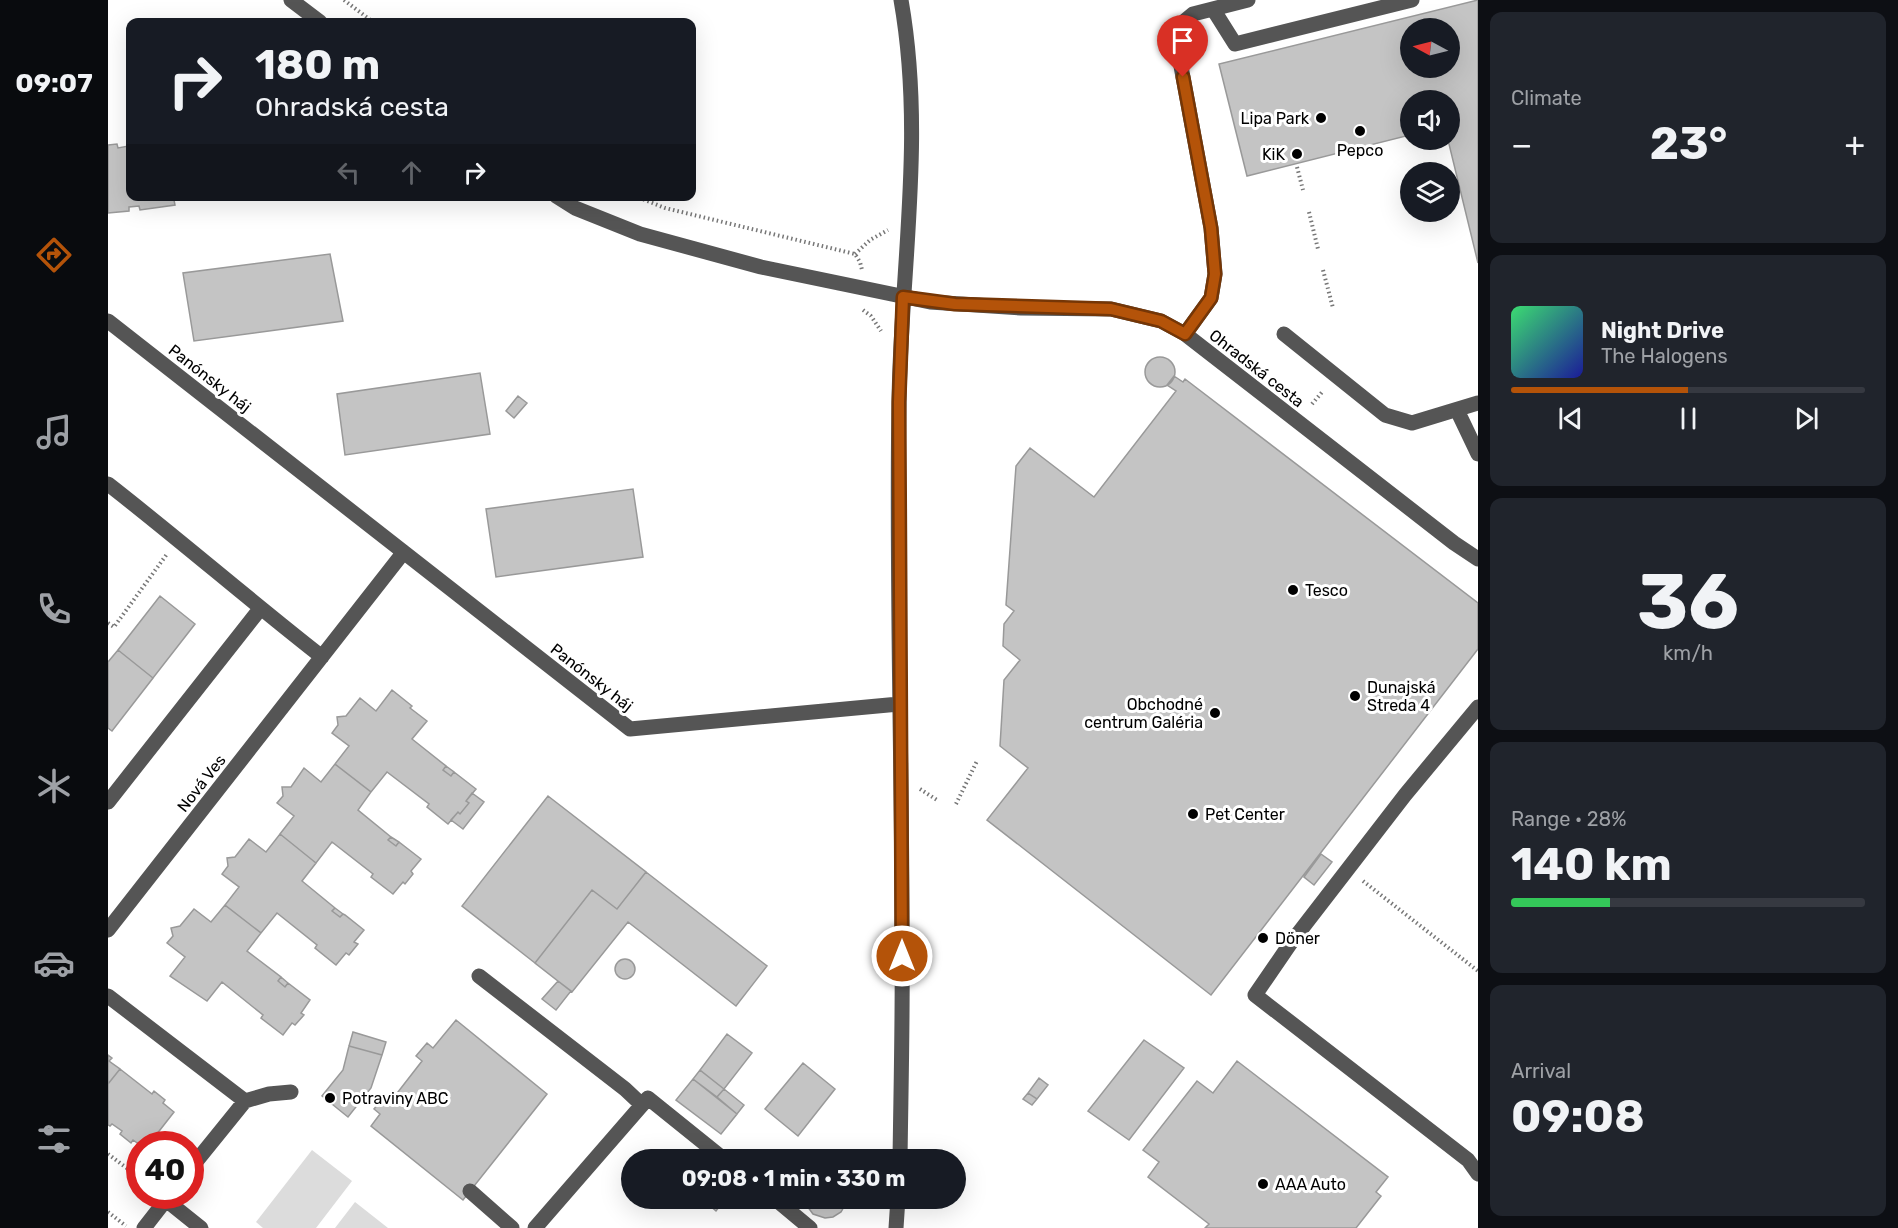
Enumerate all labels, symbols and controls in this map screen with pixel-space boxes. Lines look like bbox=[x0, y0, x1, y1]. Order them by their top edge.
pin bbox=[1157, 15, 1208, 77]
north arrow bbox=[1400, 18, 1460, 78]
map controls bbox=[1400, 18, 1460, 222]
icon: arrive bbox=[1166, 24, 1199, 57]
text: 180 m bbox=[255, 40, 380, 90]
icon: right bbox=[156, 42, 234, 120]
text: 09:07 bbox=[15, 67, 93, 99]
text: Climate bbox=[1511, 86, 1582, 110]
button: sound bbox=[1400, 90, 1460, 150]
text: Ohradská cesta bbox=[255, 91, 449, 123]
place label: Lipa Park bbox=[1241, 109, 1310, 128]
marker: Lipa Park bbox=[1314, 111, 1328, 125]
text: 23° bbox=[1650, 117, 1727, 170]
marker: Pepco bbox=[1353, 124, 1367, 138]
text: − bbox=[1511, 125, 1532, 164]
text: + bbox=[1844, 125, 1865, 164]
place label: Pepco bbox=[1337, 141, 1383, 160]
place label: KiK bbox=[1262, 145, 1285, 164]
marker: KiK bbox=[1290, 147, 1304, 161]
icon: left bbox=[332, 156, 365, 189]
icon: ahead bbox=[395, 156, 428, 189]
icon: right bbox=[458, 156, 491, 189]
button: layers bbox=[1400, 162, 1460, 222]
icon: directions bbox=[33, 234, 75, 276]
text: Night Drive bbox=[1601, 317, 1724, 344]
street label: Ohradská cesta bbox=[1206, 326, 1308, 411]
street label: Panónsky háj bbox=[165, 340, 255, 416]
text: The Halogens bbox=[1601, 344, 1728, 368]
icon: previous bbox=[1554, 402, 1587, 435]
icon: pause bbox=[1672, 402, 1705, 435]
icon: next bbox=[1790, 402, 1823, 435]
icon: music bbox=[33, 411, 75, 453]
text: 36 bbox=[1637, 555, 1739, 648]
place label: Tesco bbox=[1305, 581, 1348, 600]
marker: Tesco bbox=[1286, 583, 1300, 597]
icon: phone bbox=[33, 588, 75, 630]
street label: Panónsky háj bbox=[547, 639, 637, 715]
text: km/h bbox=[1663, 641, 1713, 665]
place label: Dunajská Streda 4 bbox=[1367, 678, 1436, 715]
marker: Dunajská Streda 4 bbox=[1348, 689, 1362, 703]
place label: Obchodné centrum Galéria bbox=[1084, 695, 1203, 732]
marker: Obchodné centrum Galéria bbox=[1208, 706, 1222, 720]
street label: Nová Ves bbox=[173, 751, 230, 816]
icon: climate bbox=[33, 765, 75, 807]
place label: Pet Center bbox=[1205, 805, 1285, 824]
marker: Pet Center bbox=[1186, 807, 1200, 821]
text: Range · 28% bbox=[1511, 807, 1626, 831]
text: 140 km bbox=[1511, 838, 1672, 891]
position arrow bbox=[870, 924, 934, 988]
place label: Döner bbox=[1275, 929, 1320, 948]
marker: Döner bbox=[1256, 931, 1270, 945]
icon: car bbox=[33, 942, 75, 984]
text: Arrival bbox=[1511, 1059, 1571, 1083]
place label: Potraviny ABC bbox=[342, 1089, 448, 1108]
text: 09:08 bbox=[1511, 1090, 1645, 1143]
marker: Potraviny ABC bbox=[323, 1091, 337, 1105]
icon: filters bbox=[33, 1118, 75, 1160]
speed limit sign: 40 bbox=[126, 1131, 204, 1209]
text: 09:08 · 1 min · 330 m bbox=[682, 1165, 905, 1192]
place label: AAA Auto bbox=[1275, 1175, 1346, 1194]
marker: AAA Auto bbox=[1256, 1177, 1270, 1191]

